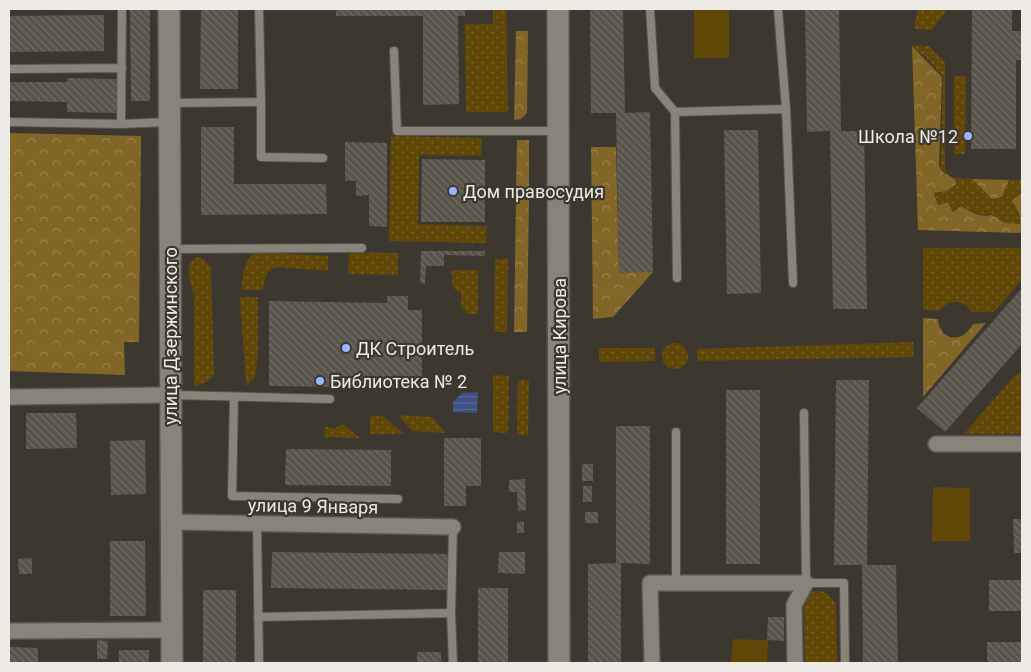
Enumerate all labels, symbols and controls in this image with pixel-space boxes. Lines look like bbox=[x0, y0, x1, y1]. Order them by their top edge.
place label: Школа №12 bbox=[858, 126, 958, 147]
marker: Школа №12 bbox=[962, 130, 974, 142]
place label: Дом правосудия bbox=[463, 181, 604, 202]
marker: Дом правосудия bbox=[447, 185, 459, 197]
street label: улица Дзержинского bbox=[160, 247, 181, 425]
street label: улица Кирова bbox=[549, 278, 570, 394]
place label: ДК Строитель bbox=[356, 338, 474, 359]
marker: ДК Строитель bbox=[340, 342, 352, 354]
place label: Библиотека № 2 bbox=[330, 371, 467, 392]
marker: Библиотека № 2 bbox=[314, 375, 326, 387]
street label: улица 9 Января bbox=[248, 494, 378, 518]

